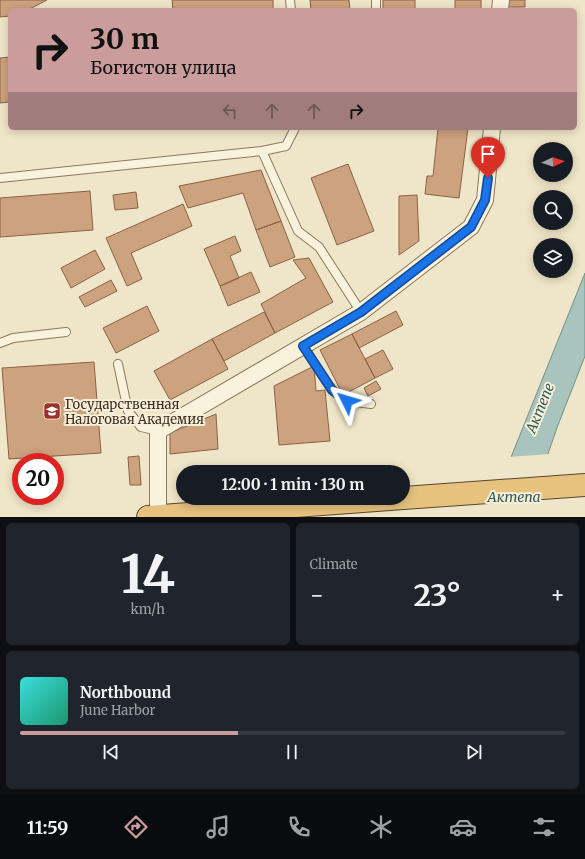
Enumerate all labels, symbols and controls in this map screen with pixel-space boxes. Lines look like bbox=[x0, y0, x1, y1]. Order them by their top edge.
text: 30 m bbox=[90, 21, 159, 57]
icon: right bbox=[24, 24, 76, 76]
text: Богистон улица bbox=[90, 56, 237, 79]
icon: left bbox=[219, 100, 241, 122]
icon: ahead bbox=[261, 100, 283, 122]
icon: ahead bbox=[303, 100, 325, 122]
icon: right bbox=[345, 100, 367, 122]
pin bbox=[471, 137, 505, 178]
north arrow bbox=[533, 142, 573, 182]
map controls bbox=[533, 142, 573, 278]
icon: arrive bbox=[477, 143, 499, 165]
button: search bbox=[533, 190, 573, 230]
button: layers bbox=[533, 238, 573, 278]
position arrow bbox=[326, 380, 368, 422]
water label: Актепе bbox=[521, 380, 558, 437]
place label: Государственная Налоговая Академия bbox=[65, 396, 204, 428]
school or university icon: Государственная Налоговая Академия bbox=[42, 401, 62, 421]
speed limit sign: 20 bbox=[12, 453, 64, 505]
text: 12:00 · 1 min · 130 m bbox=[222, 475, 364, 494]
water label: Актепа bbox=[486, 488, 541, 506]
text: 14 bbox=[121, 542, 175, 607]
text: Climate bbox=[310, 556, 358, 573]
text: 23° bbox=[413, 576, 461, 614]
text: − bbox=[310, 581, 324, 609]
text: + bbox=[550, 581, 565, 609]
text: km/h bbox=[131, 601, 165, 618]
text: Northbound bbox=[80, 683, 171, 702]
text: June Harbor bbox=[80, 702, 155, 719]
icon: previous bbox=[100, 741, 122, 763]
icon: pause bbox=[281, 741, 303, 763]
icon: next bbox=[463, 741, 485, 763]
icon: directions bbox=[122, 813, 150, 841]
icon: music bbox=[204, 813, 232, 841]
icon: phone bbox=[285, 813, 313, 841]
icon: climate bbox=[367, 813, 395, 841]
icon: car bbox=[449, 813, 477, 841]
icon: filters bbox=[530, 813, 558, 841]
text: 11:59 bbox=[27, 816, 68, 839]

